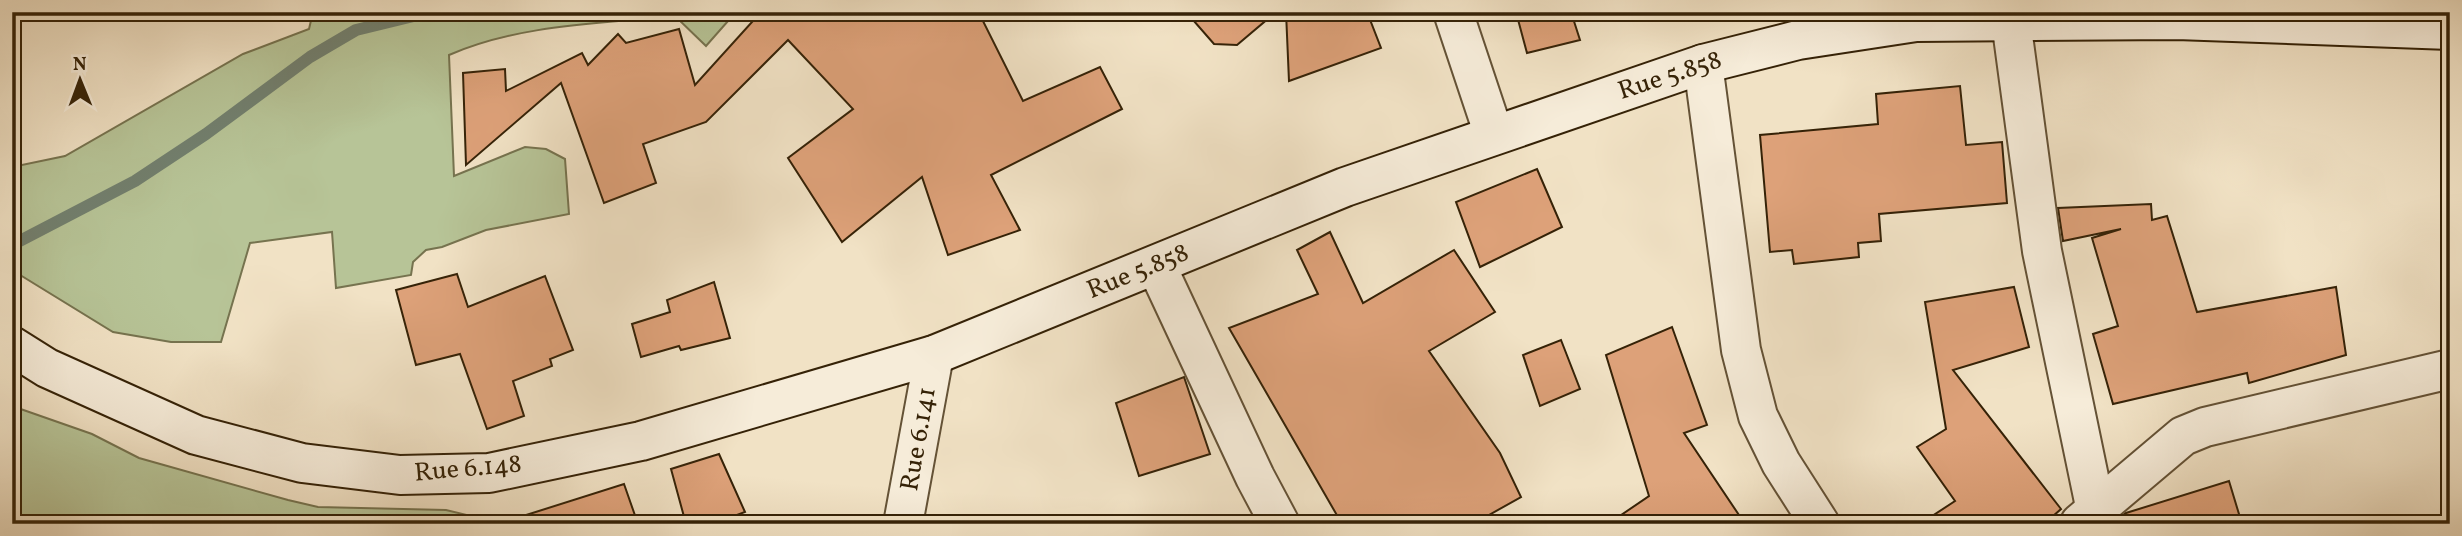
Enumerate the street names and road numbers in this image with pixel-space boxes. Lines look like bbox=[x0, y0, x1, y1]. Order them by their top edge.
street label: Rue 5.858 bbox=[1613, 42, 1727, 110]
street label: Rue 5.858 bbox=[1082, 235, 1194, 309]
street label: Rue 6.141 bbox=[892, 384, 946, 494]
street label: Rue 6.148 bbox=[413, 446, 523, 492]

